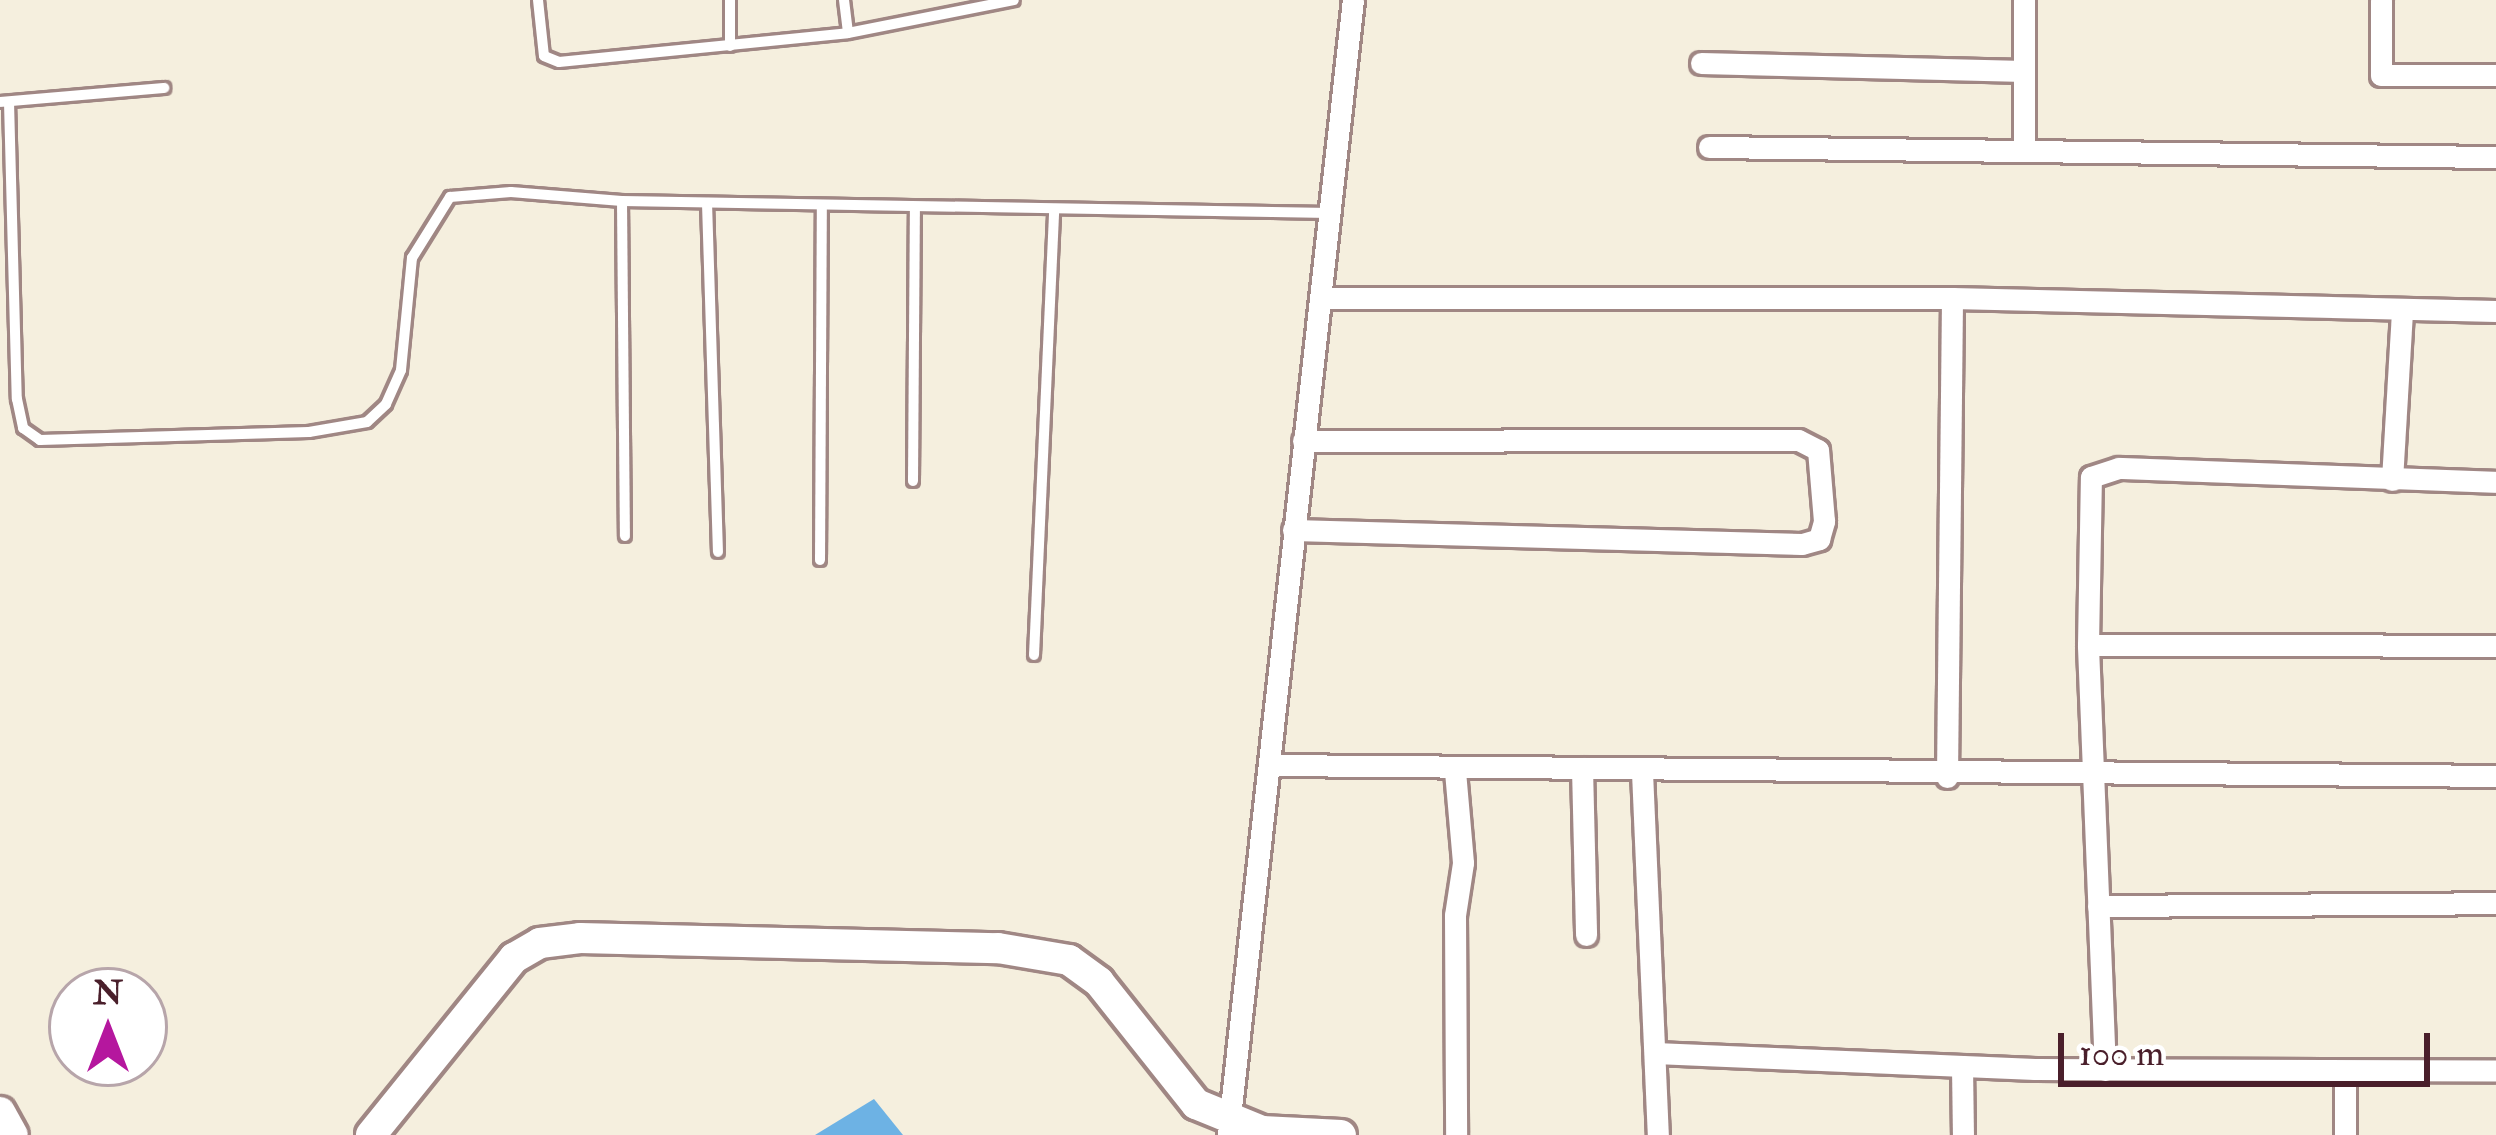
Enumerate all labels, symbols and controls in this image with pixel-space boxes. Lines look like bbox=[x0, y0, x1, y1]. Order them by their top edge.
north arrow bbox=[48, 967, 168, 1087]
text: N bbox=[93, 973, 123, 1014]
scale bar bbox=[2064, 1009, 2436, 1083]
text: 100 m bbox=[2079, 1031, 2164, 1076]

